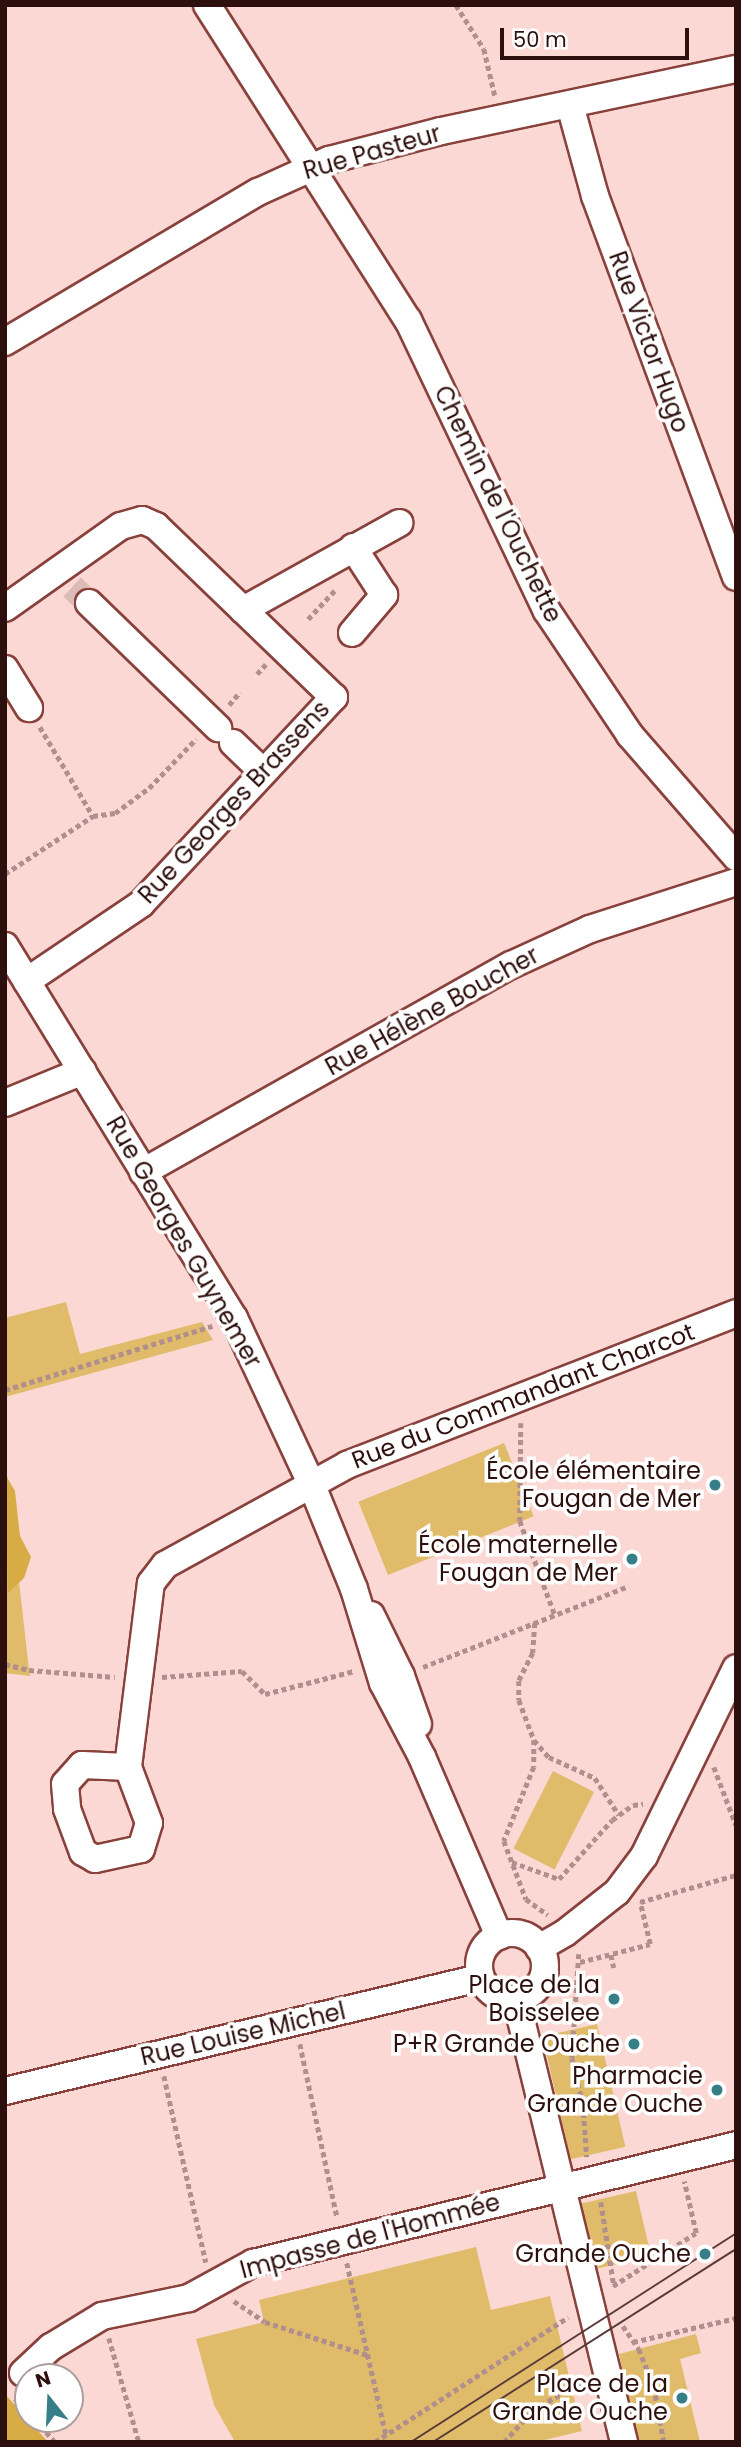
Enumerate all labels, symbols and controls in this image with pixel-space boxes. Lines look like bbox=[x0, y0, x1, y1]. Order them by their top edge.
scale bar bbox=[503, 14, 692, 58]
text: 50 m bbox=[513, 25, 567, 54]
street label: Rue Pasteur bbox=[300, 119, 444, 185]
street label: Rue Victor Hugo bbox=[603, 247, 695, 437]
street label: Chemin de l'Ouchette bbox=[428, 381, 568, 627]
street label: Rue Georges Brassens bbox=[132, 695, 336, 909]
street label: Rue Hélène Boucher bbox=[320, 940, 544, 1082]
street label: Rue Georges Guynemer bbox=[100, 1111, 268, 1373]
street label: Rue du Commandant Charcot bbox=[348, 1317, 698, 1475]
place label: École élémentaire Fougan de Mer bbox=[486, 1457, 701, 1513]
marker: École élémentaire Fougan de Mer bbox=[707, 1477, 723, 1493]
place label: École maternelle Fougan de Mer bbox=[418, 1531, 618, 1587]
marker: École maternelle Fougan de Mer bbox=[624, 1551, 640, 1567]
place label: Place de la Boisselee bbox=[468, 1971, 600, 2027]
marker: Place de la Boisselee bbox=[606, 1991, 622, 2007]
street label: Rue Louise Michel bbox=[138, 1996, 348, 2072]
place label: P+R Grande Ouche bbox=[393, 2030, 620, 2058]
marker: P+R Grande Ouche bbox=[626, 2036, 642, 2052]
place label: Pharmacie Grande Ouche bbox=[527, 2062, 703, 2118]
marker: Pharmacie Grande Ouche bbox=[709, 2082, 725, 2098]
street label: Impasse de l'Hommée bbox=[237, 2187, 503, 2285]
place label: Grande Ouche bbox=[515, 2240, 691, 2268]
marker: Grande Ouche bbox=[697, 2246, 713, 2262]
north arrow bbox=[14, 2363, 84, 2433]
text: N bbox=[32, 2364, 54, 2395]
place label: Place de la Grande Ouche bbox=[492, 2370, 668, 2426]
marker: Place de la Grande Ouche bbox=[674, 2390, 690, 2406]

